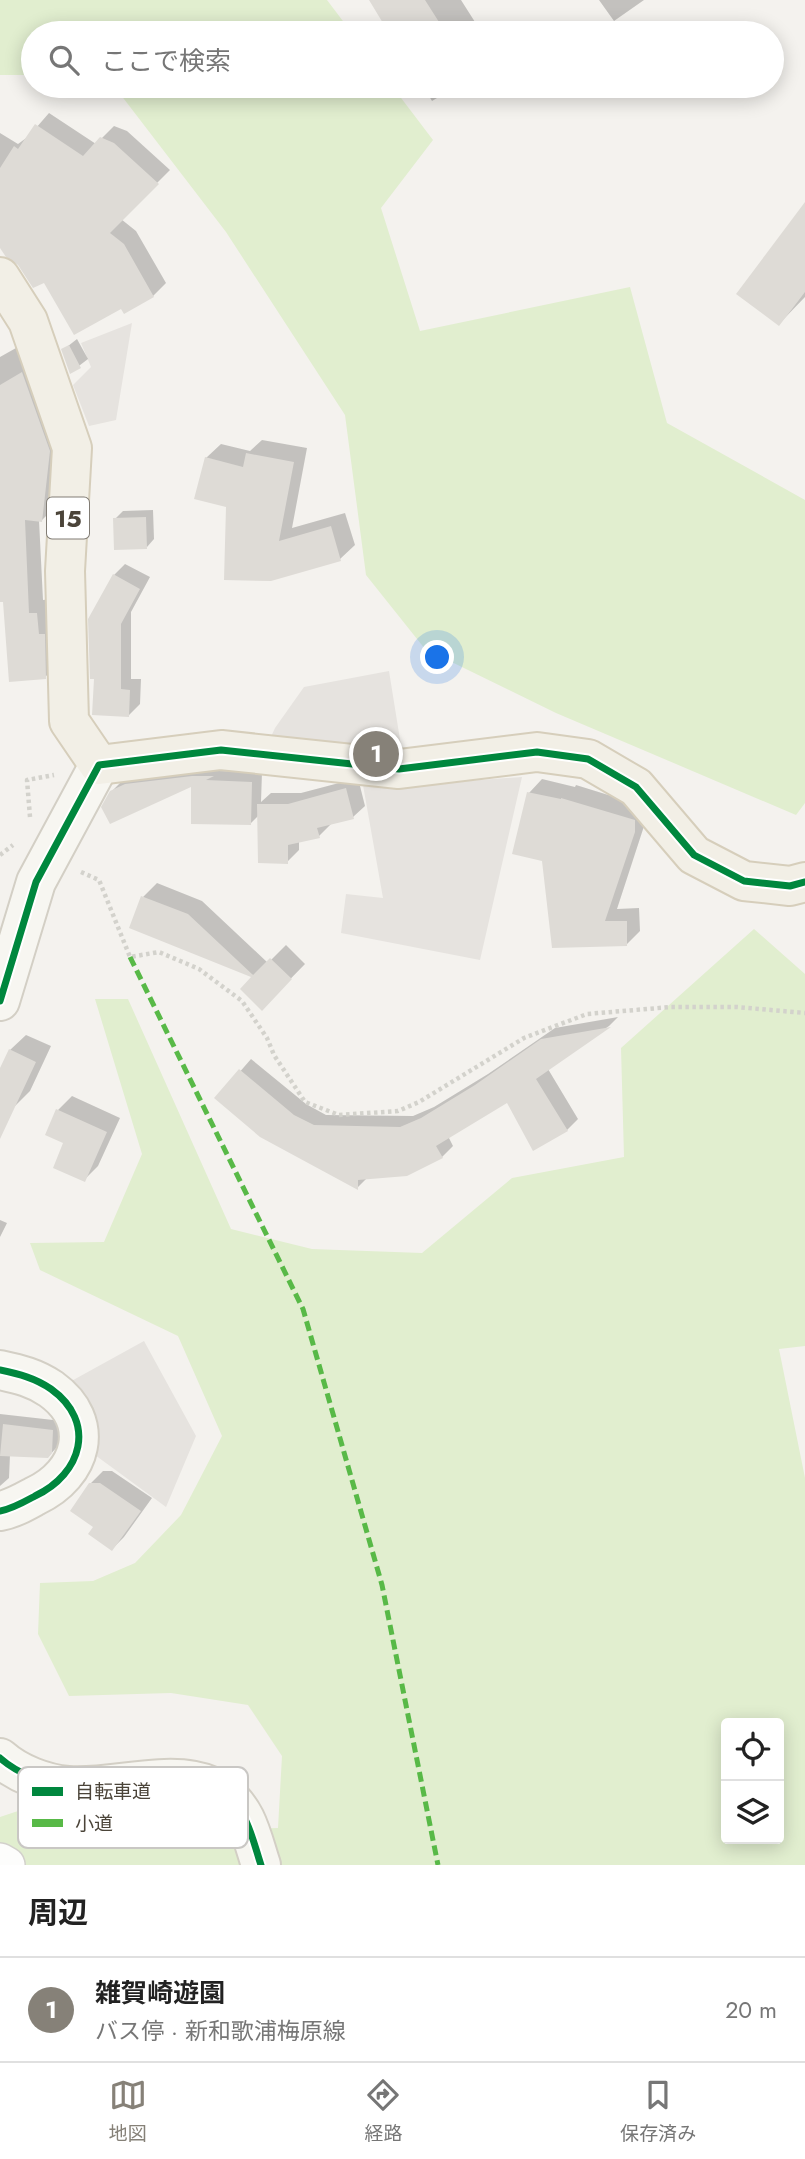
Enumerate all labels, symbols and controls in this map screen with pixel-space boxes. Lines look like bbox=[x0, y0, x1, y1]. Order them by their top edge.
search box bbox=[21, 21, 784, 98]
icon: search bbox=[45, 41, 83, 79]
text: ここで検索 bbox=[101, 42, 231, 80]
road number: 15 bbox=[47, 498, 89, 538]
your location bbox=[420, 640, 454, 674]
pin: 1 bbox=[353, 728, 399, 780]
map controls bbox=[721, 1718, 784, 1844]
button: locate bbox=[721, 1718, 784, 1781]
legend bbox=[18, 1767, 248, 1848]
text: 自転車道 bbox=[75, 1778, 151, 1805]
button: layers bbox=[721, 1781, 784, 1844]
text: 小道 bbox=[75, 1810, 113, 1837]
text: 周辺 bbox=[28, 1891, 88, 1934]
text: 雑賀崎遊園 bbox=[95, 1974, 225, 2012]
text: 1 bbox=[45, 1993, 57, 2027]
text: 20 m bbox=[725, 1993, 777, 2027]
text: バス停 · 新和歌浦梅原線 bbox=[95, 2014, 346, 2048]
tab: 地図 bbox=[109, 2076, 147, 2147]
tab: 経路 bbox=[364, 2076, 402, 2147]
tab: 保存済み bbox=[620, 2076, 696, 2147]

